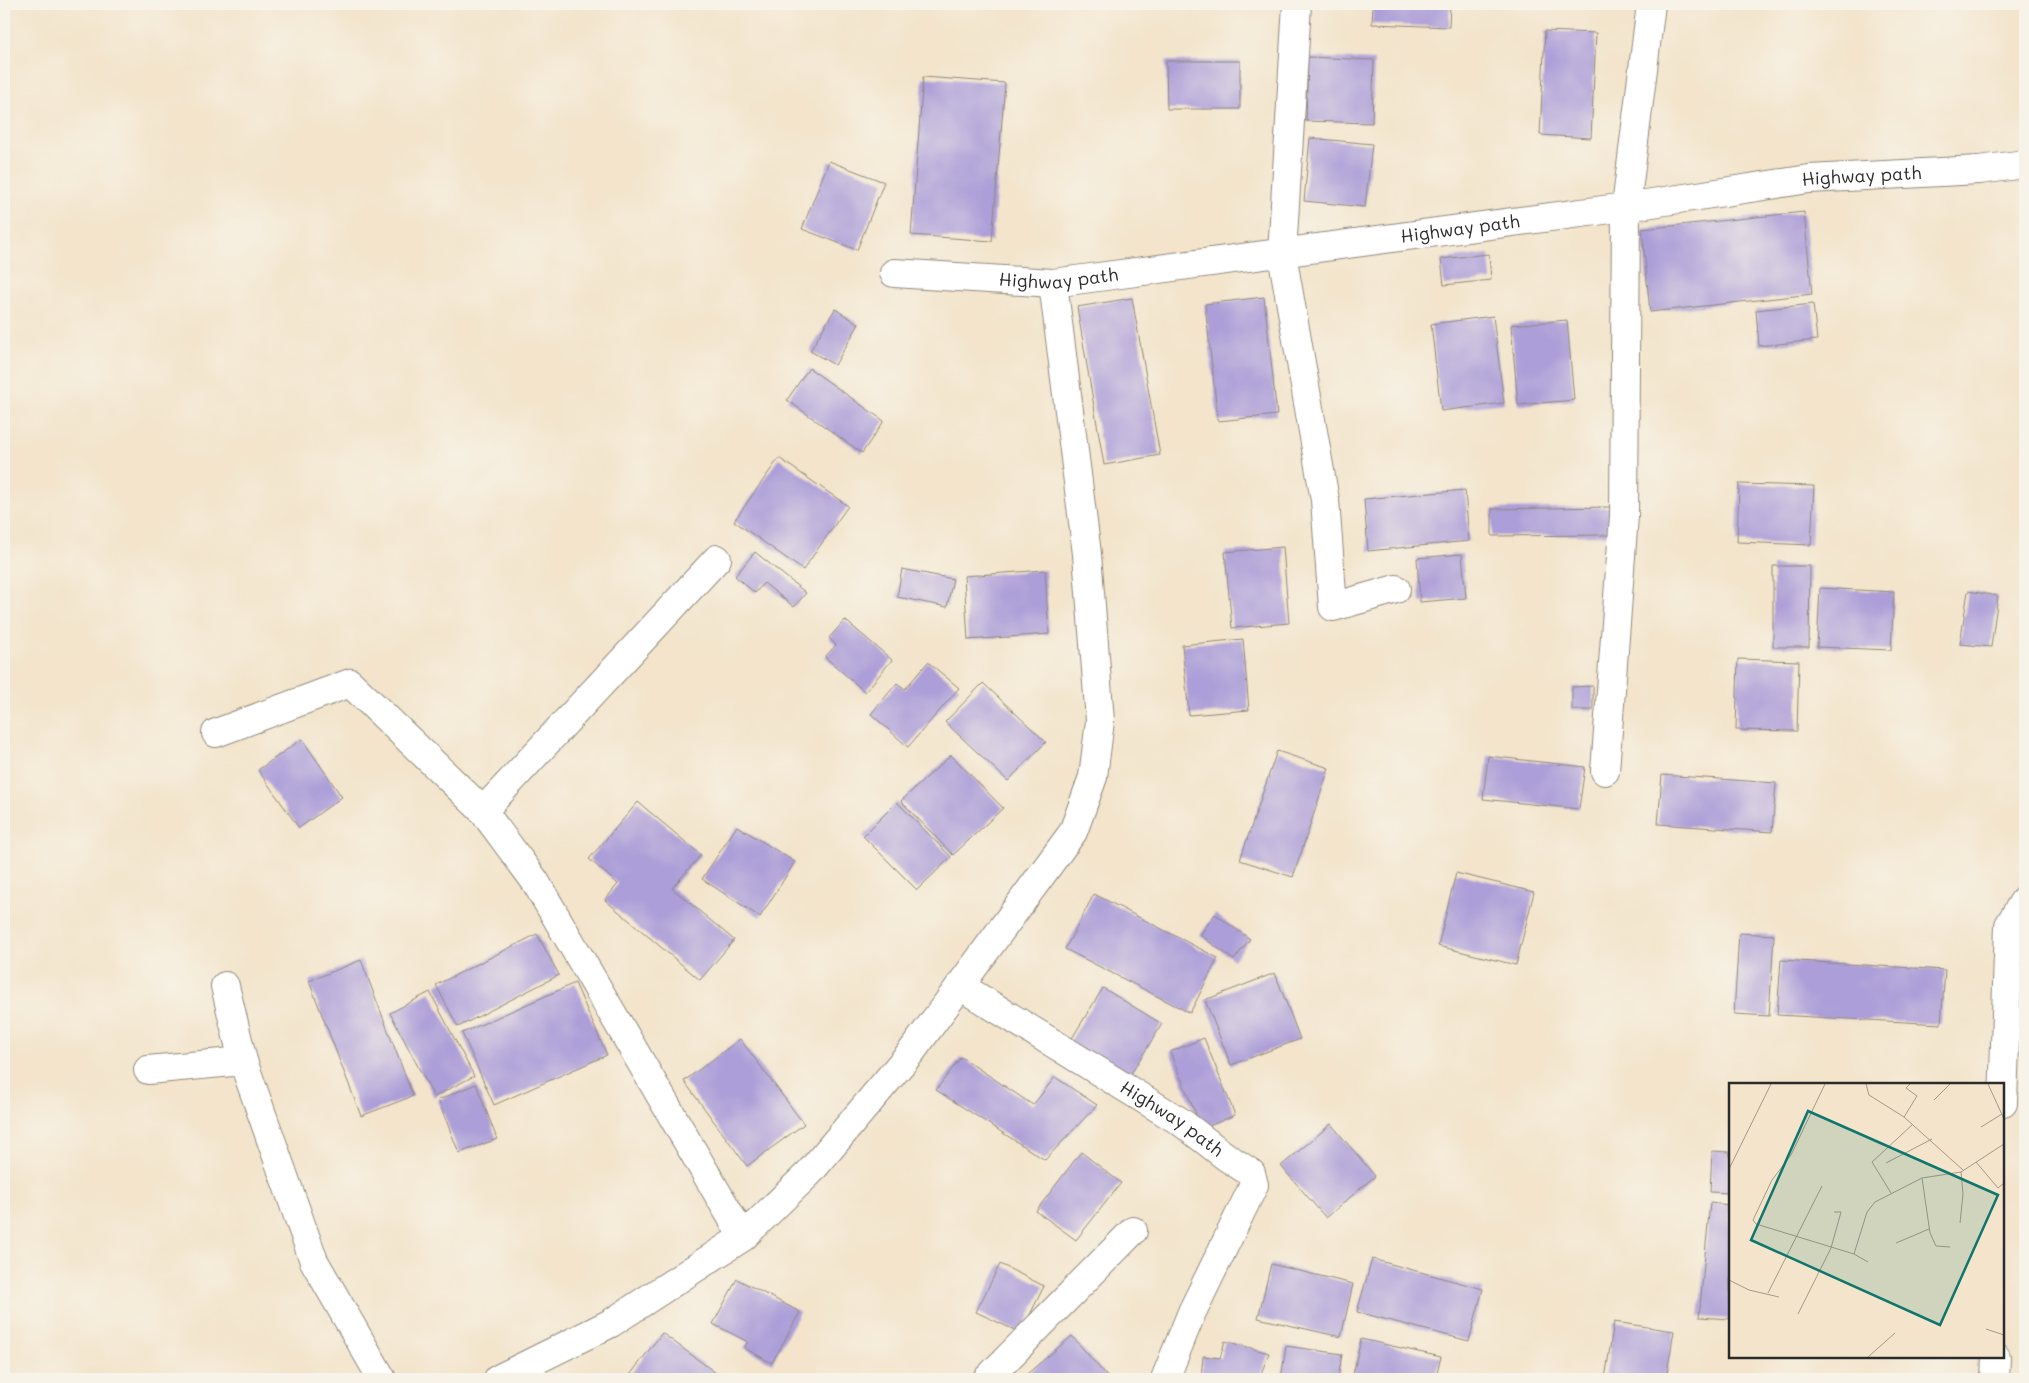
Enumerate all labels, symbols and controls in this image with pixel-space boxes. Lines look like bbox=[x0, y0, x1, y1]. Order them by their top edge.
street label: Highway path bbox=[1800, 160, 1922, 191]
street label: Highway path bbox=[1399, 208, 1521, 248]
street label: Highway path bbox=[998, 261, 1119, 294]
street label: Highway path bbox=[1116, 1075, 1229, 1162]
inset map bbox=[1729, 1083, 2004, 1358]

